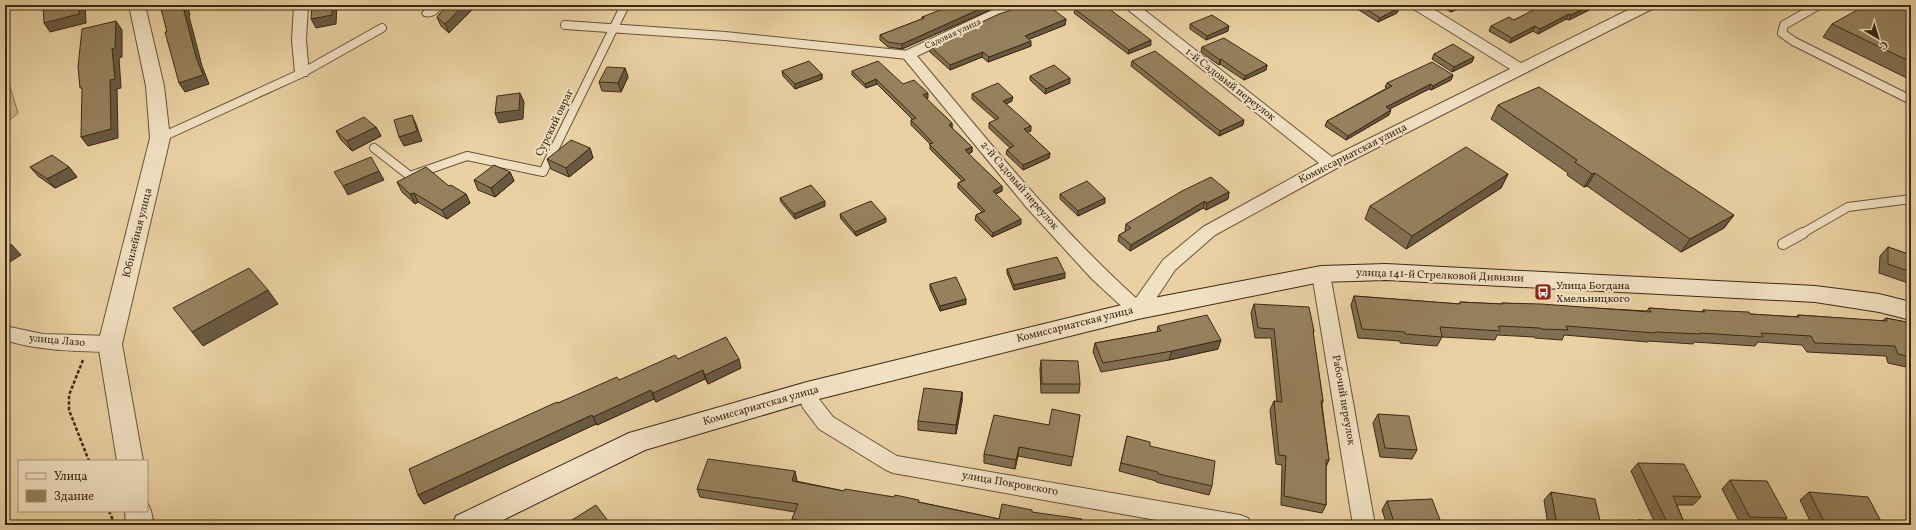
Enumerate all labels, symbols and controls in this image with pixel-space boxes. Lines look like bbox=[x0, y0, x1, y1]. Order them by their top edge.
street label: Садовая улица bbox=[923, 15, 984, 53]
north arrow bbox=[1858, 18, 1898, 58]
text: С bbox=[1876, 37, 1891, 53]
street label: 1-й Садовый переулок bbox=[1182, 45, 1278, 125]
street label: Сурский овраг bbox=[532, 87, 578, 159]
street label: Комиссариатская улица bbox=[1296, 120, 1410, 188]
street label: 2-й Садовый переулок bbox=[976, 139, 1062, 234]
street label: Юбилейная улица bbox=[120, 186, 157, 279]
street label: улица 141-й Стрелковой Дивизии bbox=[1356, 266, 1524, 286]
place label: Улица Богдана Хмельницкого bbox=[1556, 279, 1630, 307]
bus stop icon: Улица Богдана Хмельницкого bbox=[1533, 282, 1553, 302]
street label: Комиссариатская улица bbox=[1015, 303, 1135, 347]
street label: улица Лазо bbox=[28, 331, 86, 351]
street label: Рабочий переулок bbox=[1328, 354, 1358, 446]
street label: Комиссариатская улица bbox=[701, 382, 821, 430]
legend bbox=[18, 460, 148, 512]
street label: улица Покровского bbox=[961, 468, 1059, 500]
text: Улица bbox=[54, 469, 87, 485]
text: Здание bbox=[54, 489, 94, 505]

